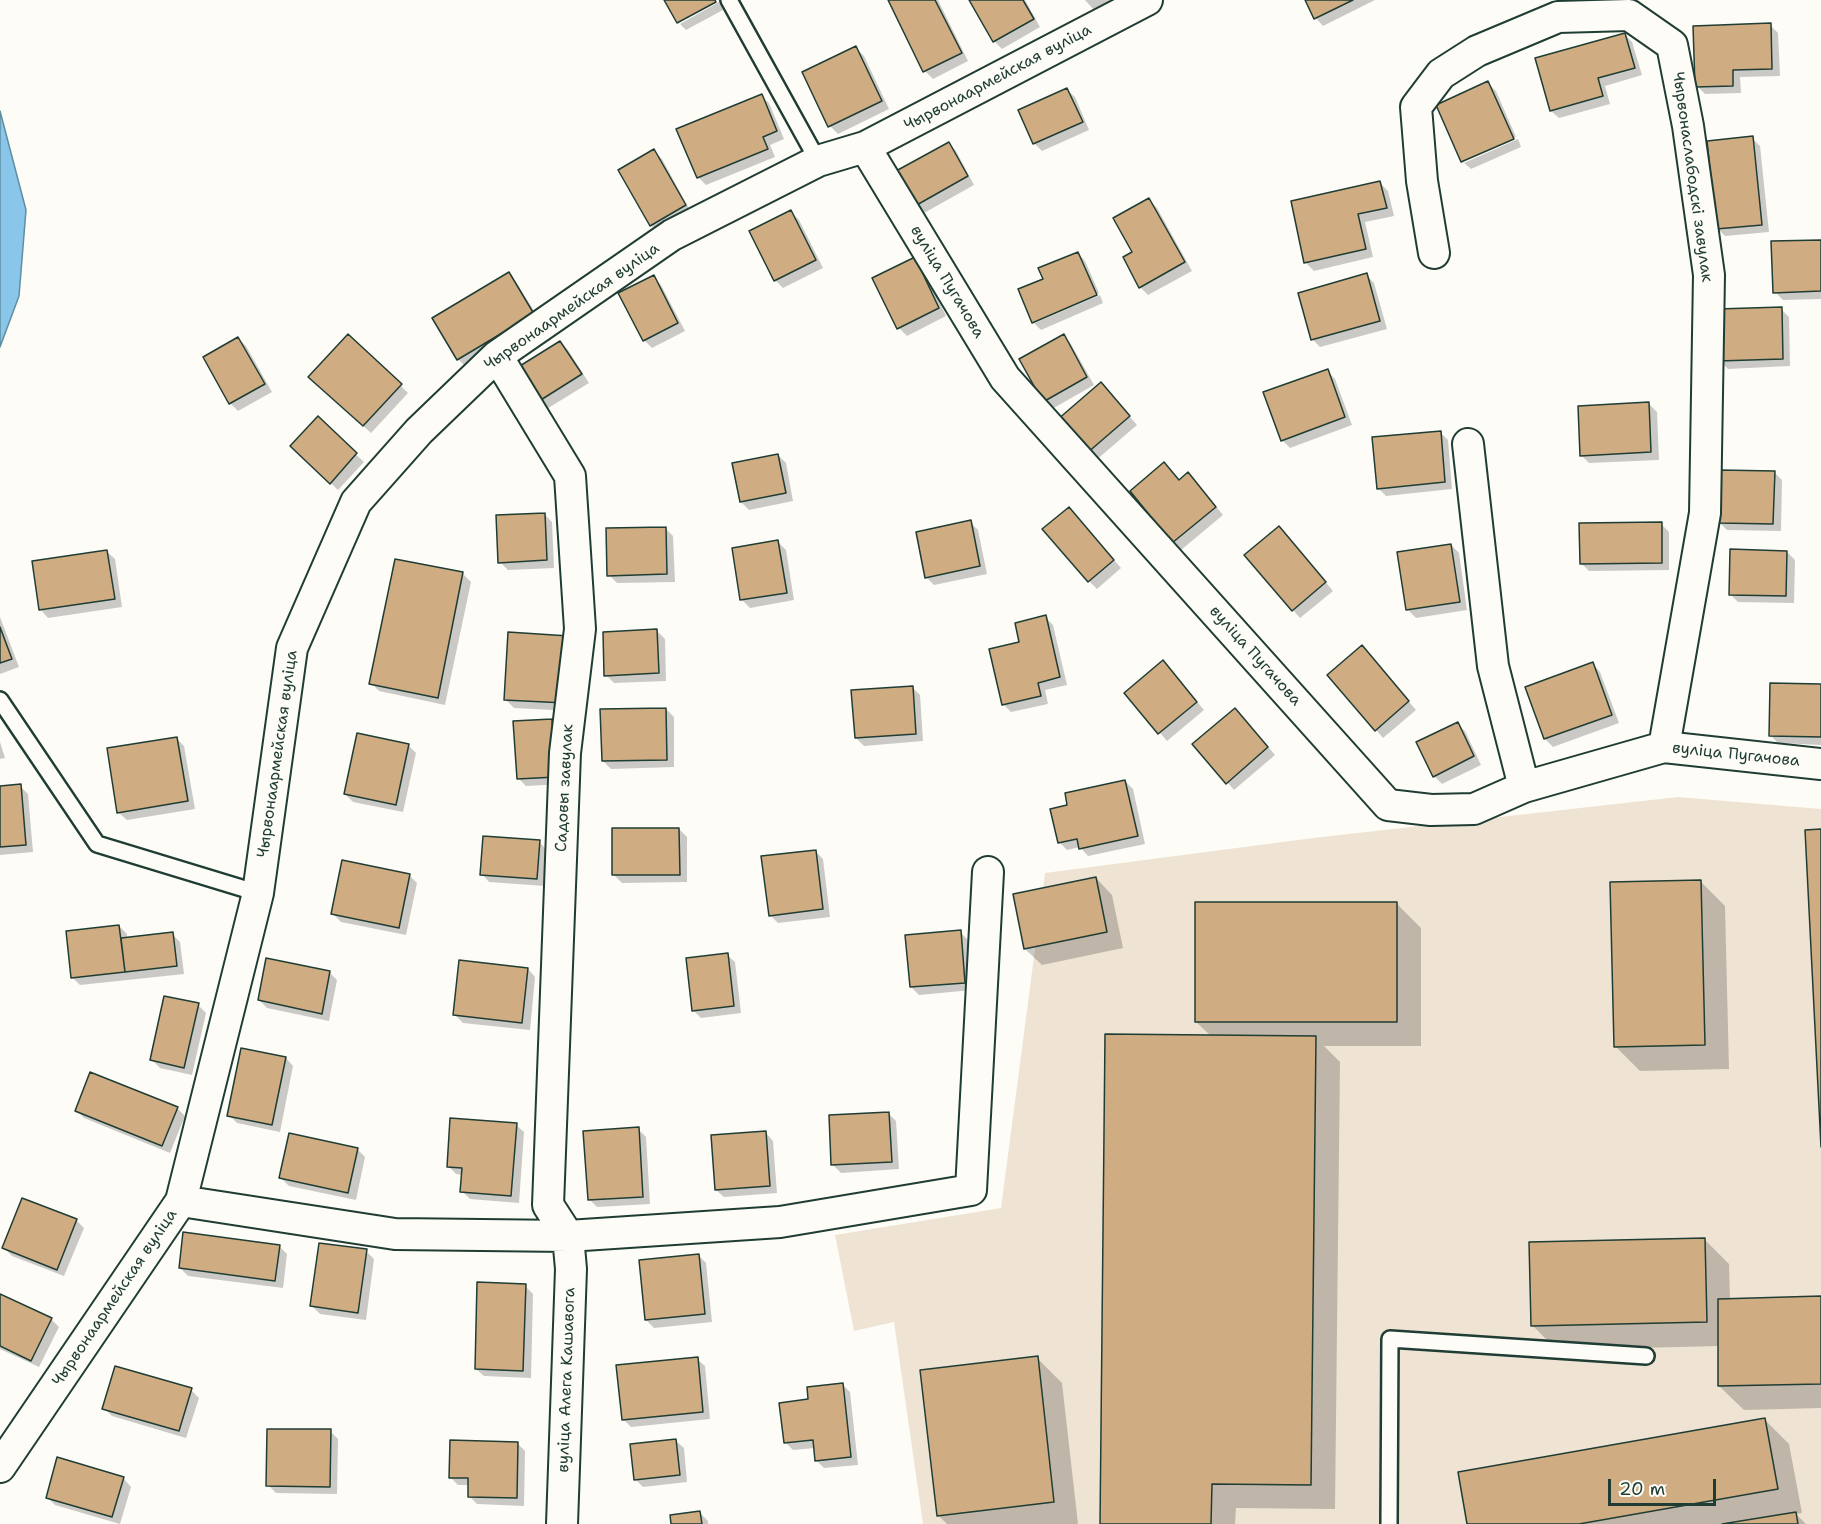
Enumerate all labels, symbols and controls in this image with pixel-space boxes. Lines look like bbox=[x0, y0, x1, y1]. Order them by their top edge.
street label: Чырвонаармейская вуліца bbox=[901, 20, 1095, 136]
street label: Чырвонаслабодскі завулак bbox=[1668, 70, 1716, 284]
street label: вуліца Пугачова bbox=[906, 222, 988, 342]
street label: Чырвонаармейская вуліца bbox=[481, 239, 663, 375]
street label: вуліца Пугачова bbox=[1205, 602, 1305, 710]
street label: Чырвонаармейская вуліца bbox=[254, 649, 302, 859]
street label: Садовы завулак bbox=[552, 723, 578, 853]
street label: вуліца Пугачова bbox=[1671, 739, 1801, 771]
street label: Чырвонаармейская вуліца bbox=[49, 1206, 181, 1390]
street label: вуліца Алега Кашавога bbox=[554, 1287, 580, 1473]
scale bar bbox=[1611, 1467, 1719, 1505]
text: 20 m bbox=[1619, 1477, 1665, 1501]

